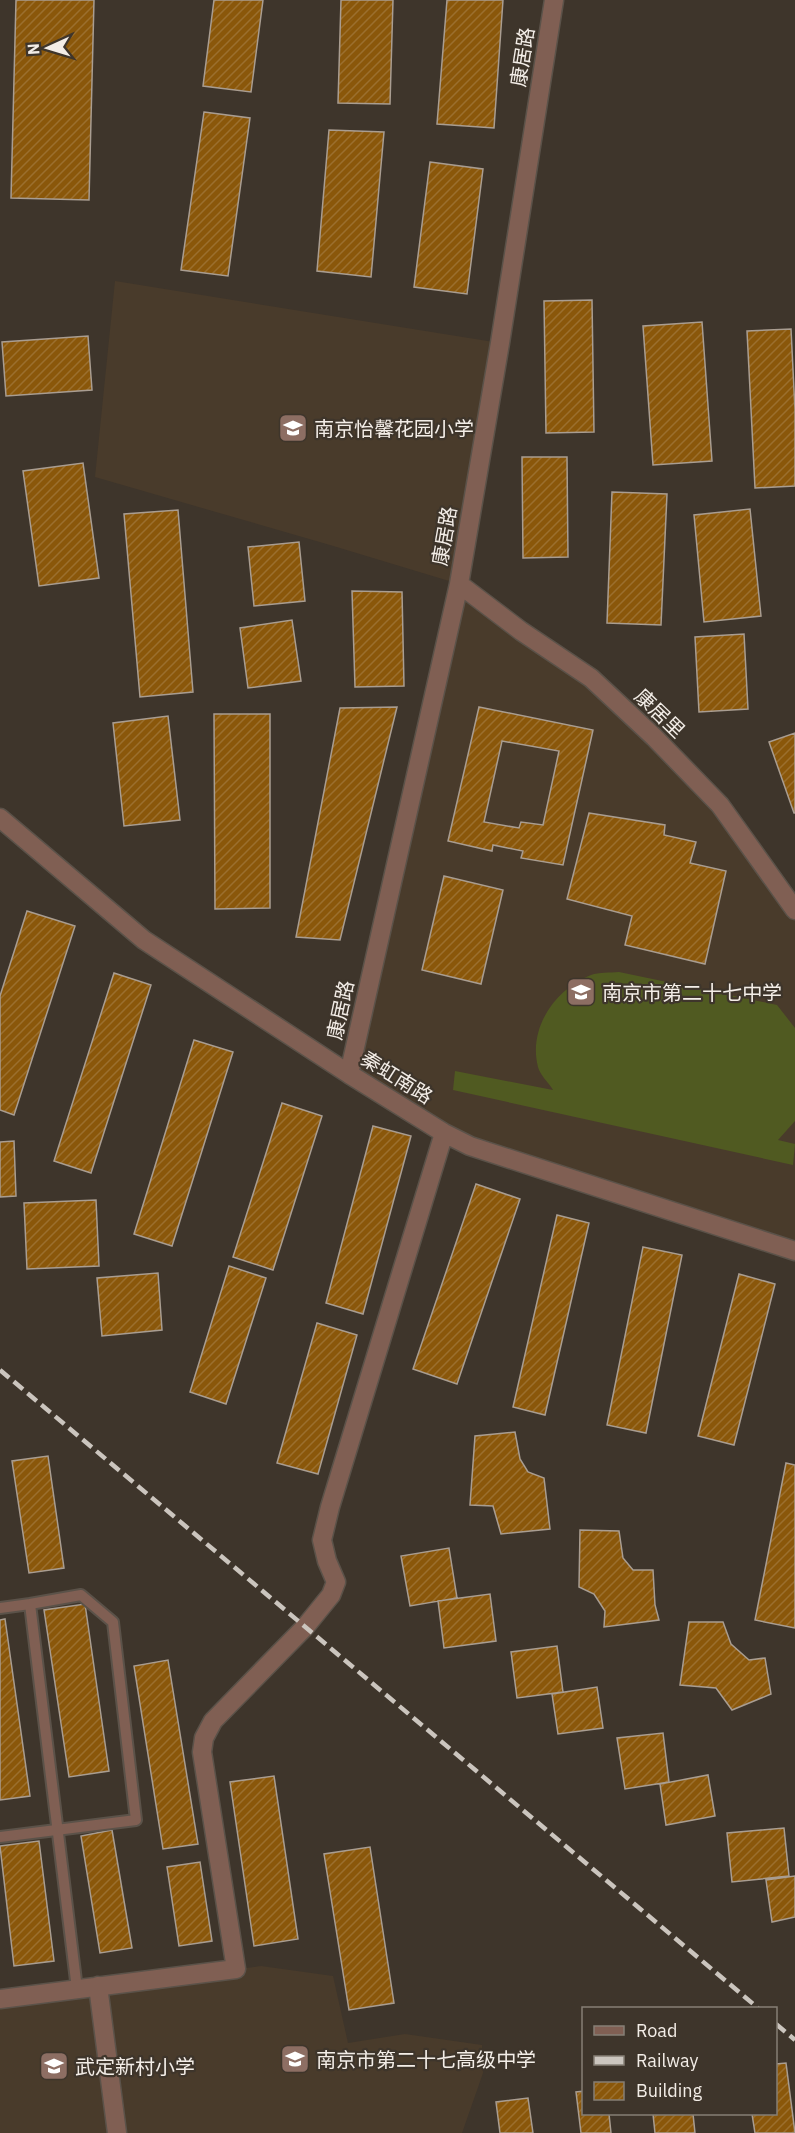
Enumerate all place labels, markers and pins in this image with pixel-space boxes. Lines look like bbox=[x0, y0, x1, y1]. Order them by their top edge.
school or university icon: 南京怡馨花园小学 bbox=[277, 412, 309, 444]
place label: 南京怡馨花园小学 bbox=[314, 415, 474, 442]
school or university icon: 南京市第二十七中学 bbox=[565, 976, 597, 1008]
place label: 南京市第二十七中学 bbox=[602, 979, 782, 1006]
school or university icon: 南京市第二十七高级中学 bbox=[279, 2043, 311, 2075]
place label: 南京市第二十七高级中学 bbox=[316, 2046, 536, 2073]
school or university icon: 武定新村小学 bbox=[38, 2050, 70, 2082]
place label: 武定新村小学 bbox=[75, 2053, 195, 2080]

